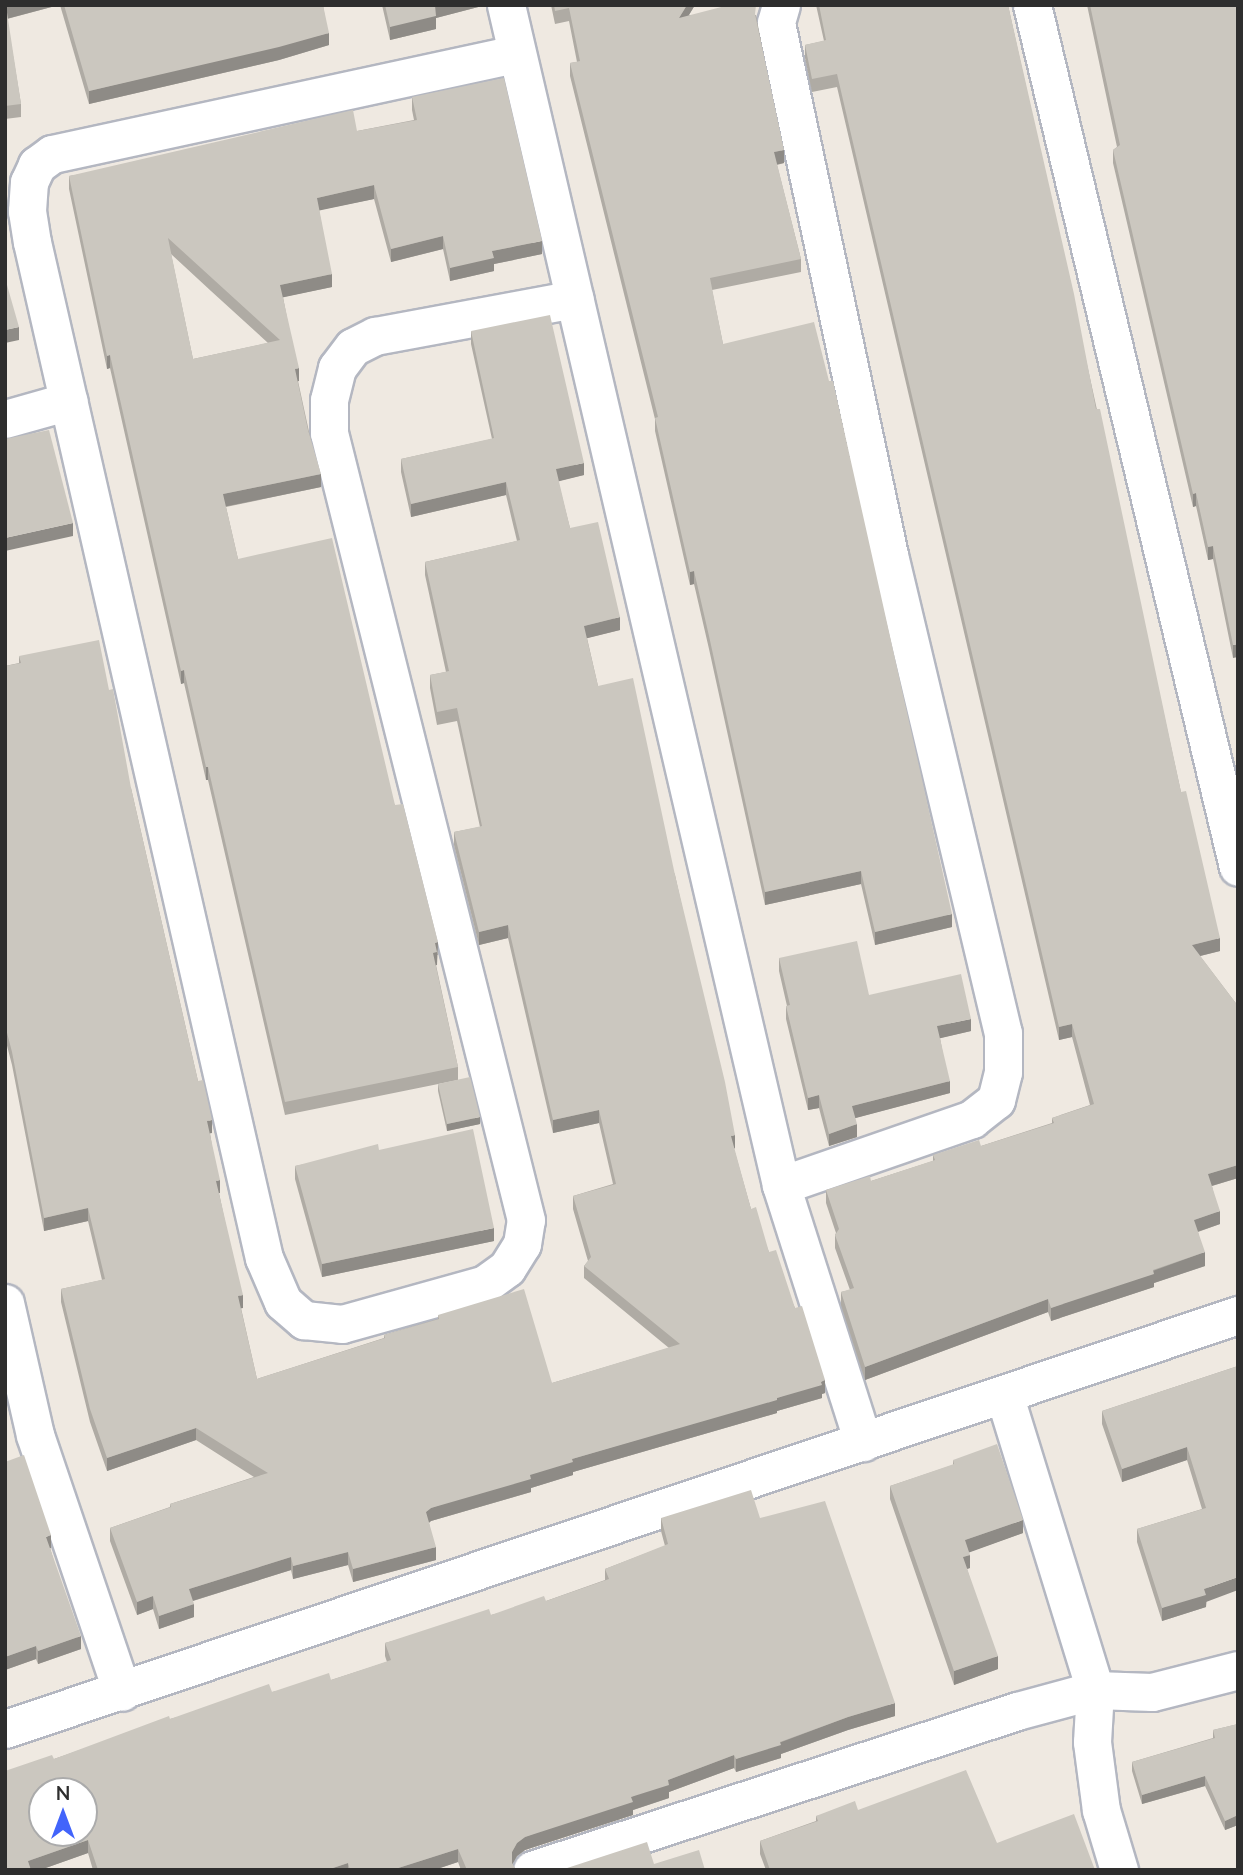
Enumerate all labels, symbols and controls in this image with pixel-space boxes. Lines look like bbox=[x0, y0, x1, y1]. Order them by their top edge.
north arrow bbox=[28, 1777, 98, 1847]
text: N bbox=[56, 1781, 70, 1804]

